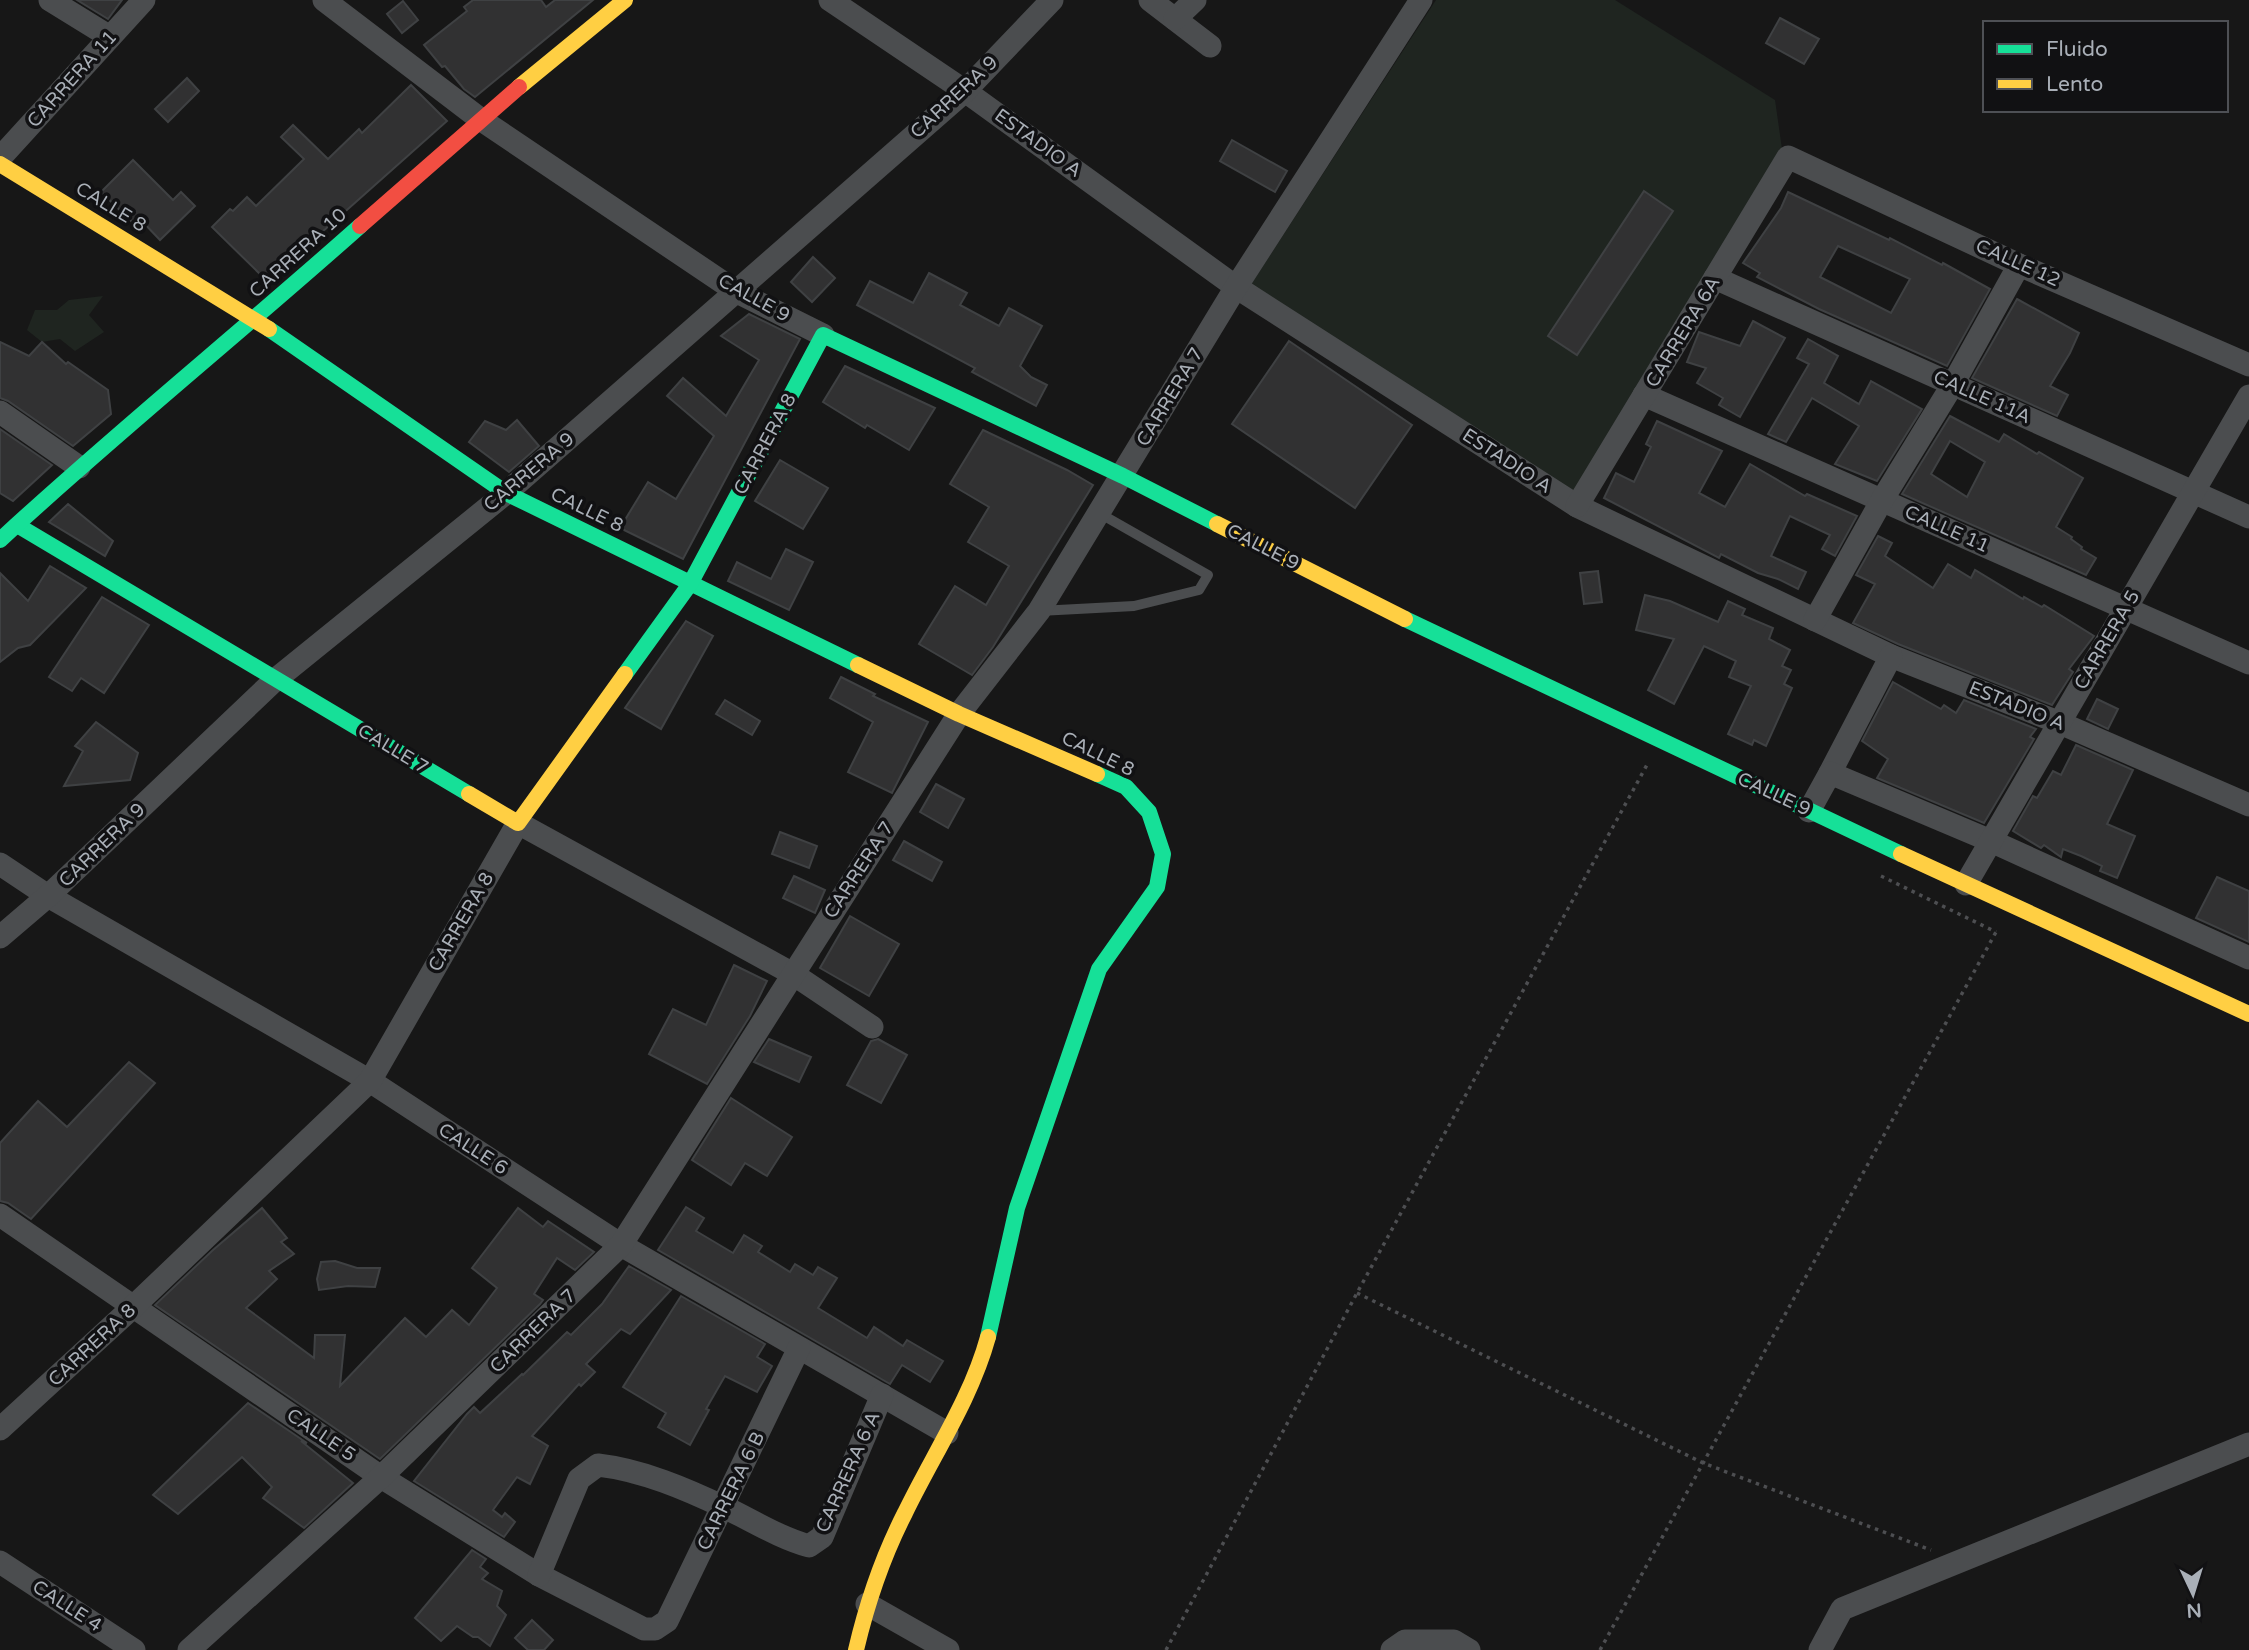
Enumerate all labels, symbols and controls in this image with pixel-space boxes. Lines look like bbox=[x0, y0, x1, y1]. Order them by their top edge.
legend bbox=[1983, 21, 2228, 112]
street label: CARRERA 11 bbox=[23, 26, 121, 132]
text: Fluido bbox=[2046, 37, 2108, 62]
street label: CARRERA 9 bbox=[906, 51, 1002, 143]
text: Lento bbox=[2046, 72, 2103, 97]
street label: ESTADIO A bbox=[990, 104, 1086, 182]
street label: CALLE 8 bbox=[72, 177, 150, 237]
street label: CARRERA 10 bbox=[245, 204, 351, 302]
street label: CALLE 12 bbox=[1972, 235, 2064, 291]
street label: CALLE 9 bbox=[714, 269, 794, 327]
street label: CARRERA 6A bbox=[1641, 273, 1725, 391]
street label: CARRERA 7 bbox=[1132, 344, 1208, 450]
street label: CALLE 11A bbox=[1930, 366, 2034, 428]
street label: CARRERA 8 bbox=[729, 390, 801, 498]
street label: ESTADIO A bbox=[1458, 424, 1556, 498]
street label: CARRERA 9 bbox=[479, 428, 579, 516]
street label: CALLE 8 bbox=[547, 483, 627, 537]
street label: CALLE 11 bbox=[1901, 501, 1993, 557]
street label: CALLE 9 bbox=[1223, 519, 1303, 575]
street label: CARRERA 5 bbox=[2070, 586, 2144, 694]
street label: ESTADIO A bbox=[1966, 677, 2068, 735]
street label: CALLE 7 bbox=[354, 719, 432, 779]
street label: CALLE 8 bbox=[1058, 727, 1138, 781]
street label: CALLE 9 bbox=[1734, 767, 1814, 821]
street label: CARRERA 9 bbox=[54, 798, 150, 892]
street label: CARRERA 7 bbox=[820, 817, 898, 923]
street label: CARRERA 8 bbox=[424, 868, 498, 976]
street label: CALLE 6 bbox=[434, 1118, 512, 1180]
street label: CARRERA 7 bbox=[485, 1284, 581, 1378]
street label: CARRERA 8 bbox=[44, 1299, 140, 1391]
street label: CALLE 5 bbox=[282, 1404, 360, 1466]
street label: CARRERA 6 A bbox=[811, 1408, 885, 1536]
street label: CARRERA 6 B bbox=[693, 1428, 769, 1554]
north arrow bbox=[2158, 1559, 2228, 1629]
street label: CALLE 4 bbox=[28, 1575, 106, 1637]
text: N bbox=[2186, 1598, 2202, 1621]

